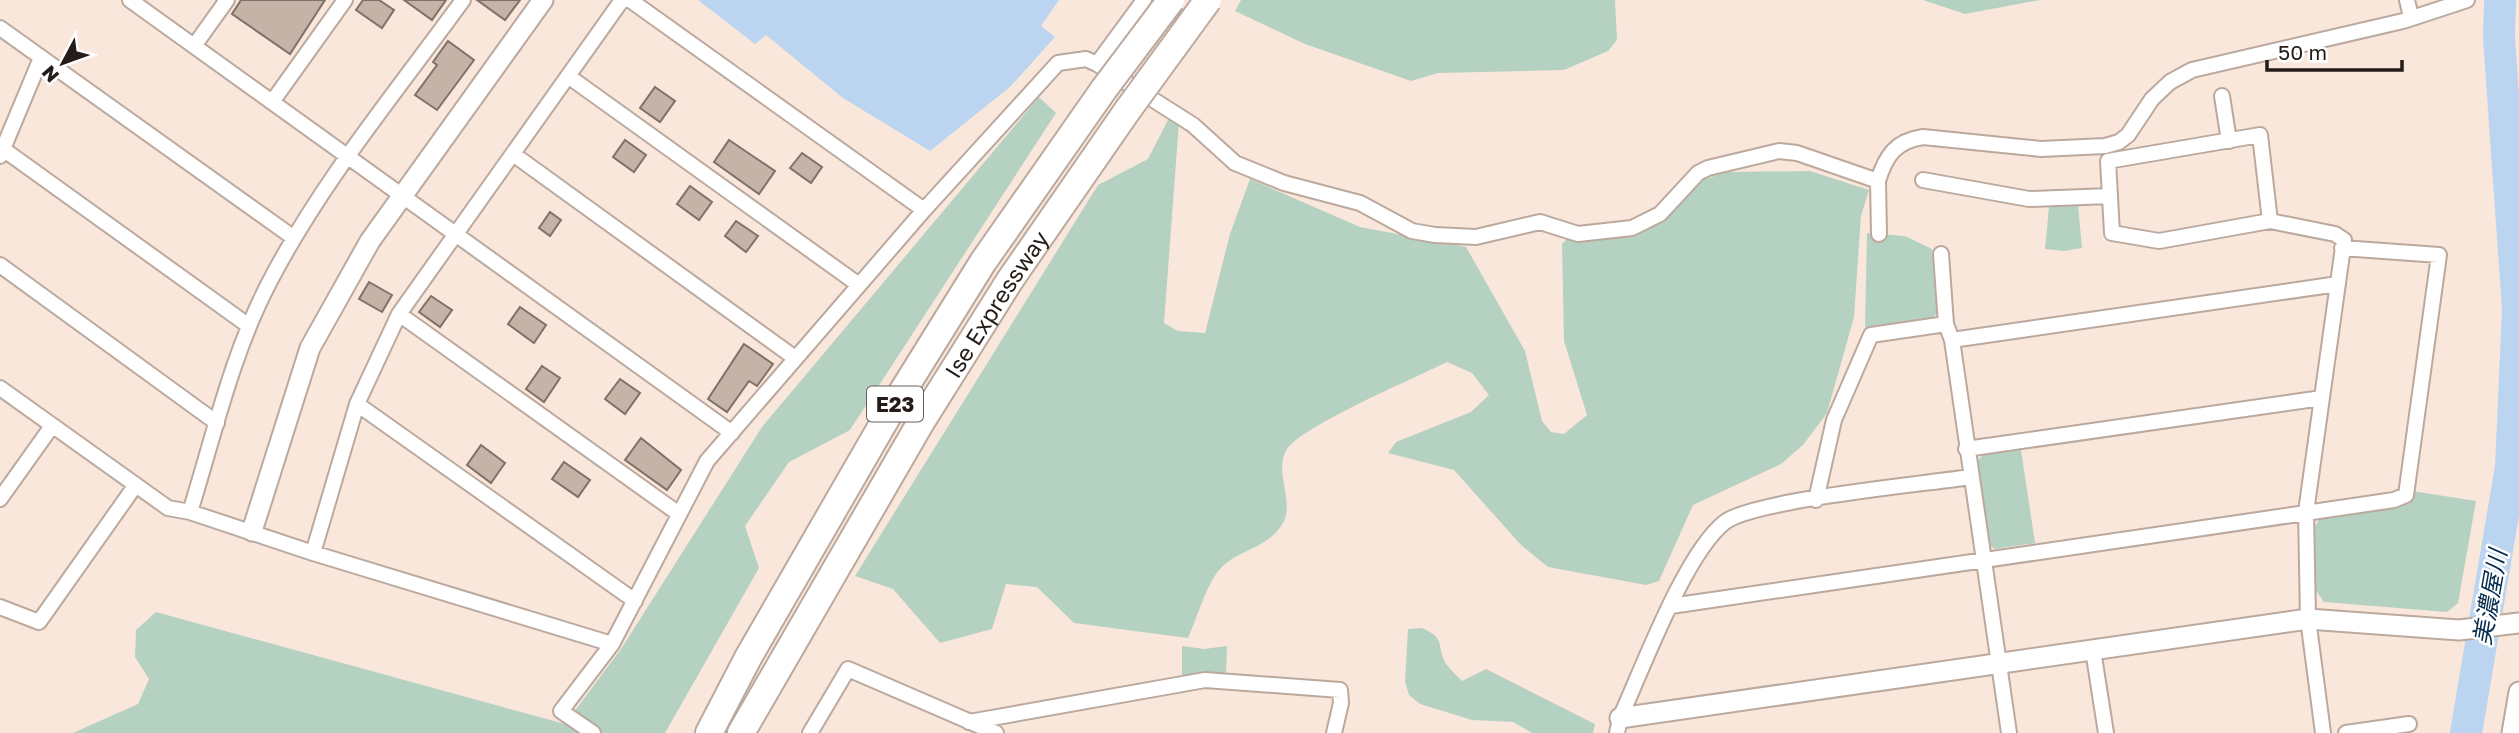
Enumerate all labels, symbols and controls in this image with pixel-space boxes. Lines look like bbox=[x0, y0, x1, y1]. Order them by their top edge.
north arrow bbox=[28, 28, 98, 98]
scale bar bbox=[2267, 28, 2402, 72]
text: 50 m bbox=[2278, 39, 2327, 65]
text: N bbox=[36, 61, 63, 87]
street label: Ise Expressway bbox=[938, 225, 1054, 383]
road number: E23 bbox=[867, 386, 923, 422]
water label: 美濃屋川 bbox=[2466, 544, 2512, 647]

